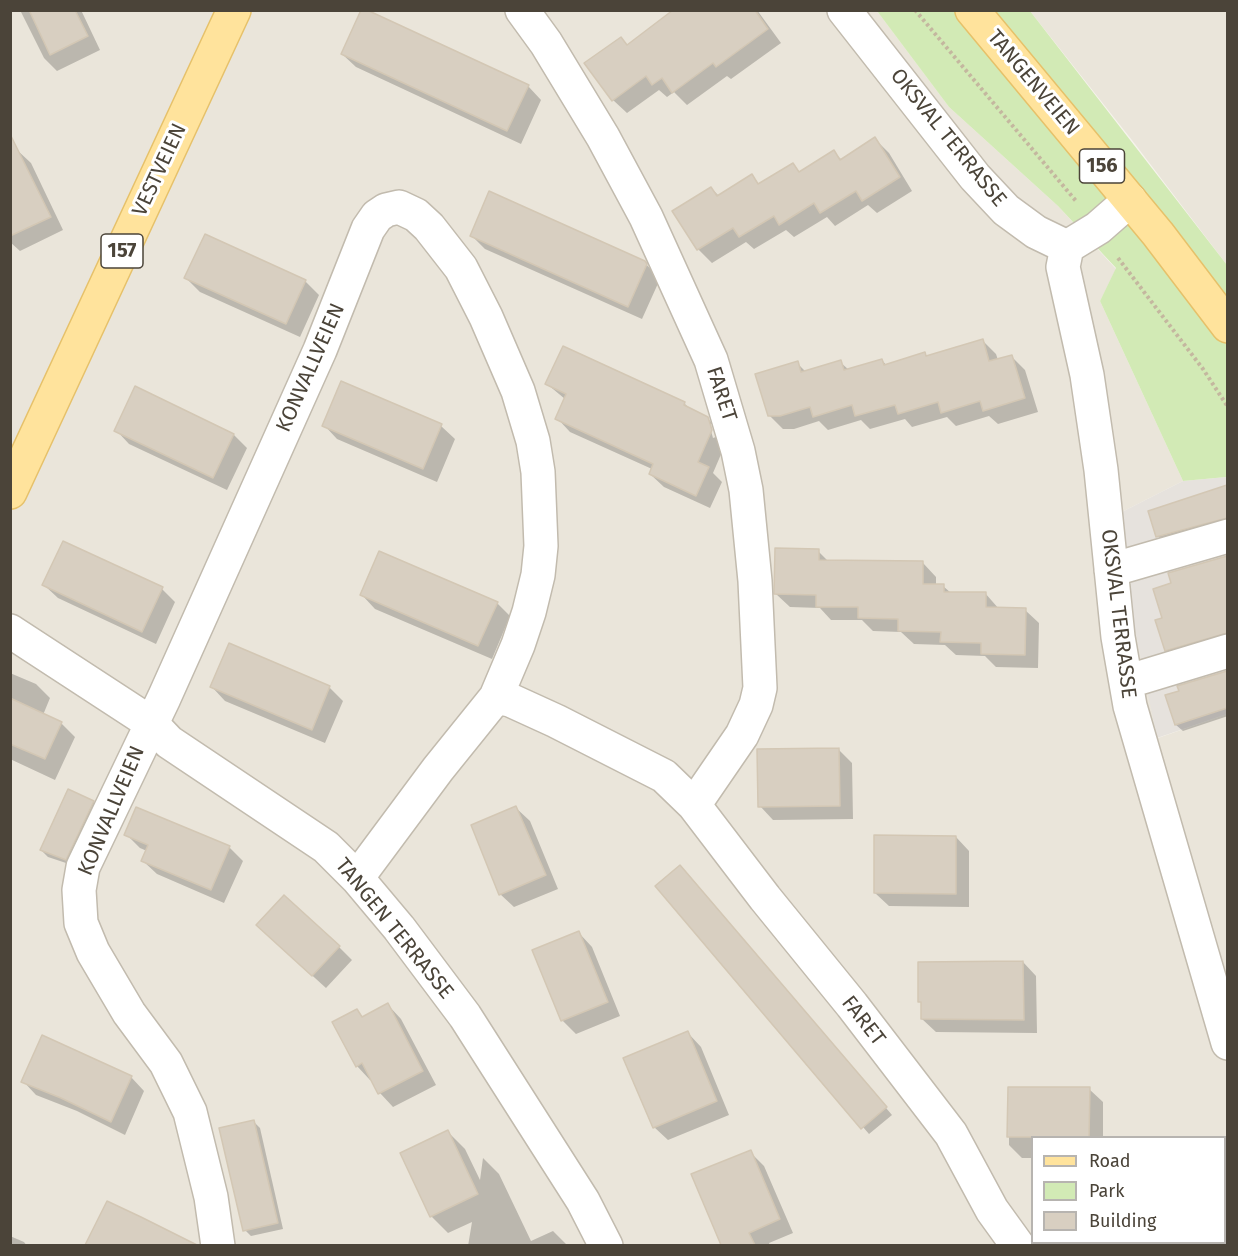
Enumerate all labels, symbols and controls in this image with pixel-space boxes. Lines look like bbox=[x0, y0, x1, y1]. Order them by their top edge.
street label: TANGENVEIEN bbox=[982, 25, 1084, 141]
street label: OKSVAL TERRASSE bbox=[885, 64, 1011, 212]
street label: VESTVEIEN bbox=[128, 120, 192, 220]
road number: 156 bbox=[1080, 149, 1124, 183]
road number: 157 bbox=[101, 234, 143, 268]
street label: KONVALLVEIEN bbox=[271, 300, 351, 436]
street label: FARET bbox=[700, 363, 742, 425]
street label: OKSVAL TERRASSE bbox=[1095, 528, 1141, 700]
street label: KONVALLVEIEN bbox=[73, 742, 151, 880]
street label: TANGEN TERRASSE bbox=[329, 853, 459, 1005]
street label: FARET bbox=[836, 991, 890, 1051]
legend bbox=[1031, 1136, 1226, 1244]
text: Road bbox=[1089, 1150, 1131, 1172]
text: Park bbox=[1089, 1180, 1124, 1202]
text: Building bbox=[1089, 1210, 1156, 1232]

